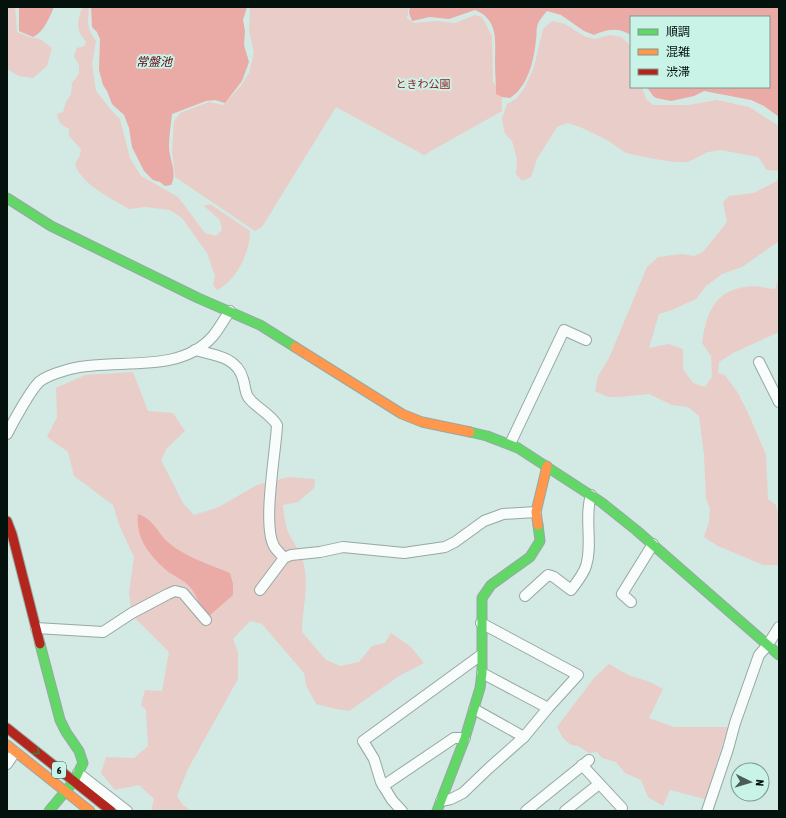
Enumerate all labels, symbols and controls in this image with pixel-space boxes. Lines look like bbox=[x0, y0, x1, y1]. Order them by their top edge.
legend bbox=[630, 16, 770, 88]
text: 順調 bbox=[666, 25, 690, 39]
text: 混雑 bbox=[666, 45, 690, 59]
water label: 常盤池 bbox=[136, 55, 173, 69]
text: 渋滞 bbox=[666, 65, 690, 79]
park label: ときわ公園 bbox=[396, 78, 451, 90]
one-way arrow bbox=[33, 748, 40, 755]
road number: 6 bbox=[52, 762, 66, 778]
north arrow bbox=[730, 762, 770, 802]
text: N bbox=[754, 779, 766, 787]

